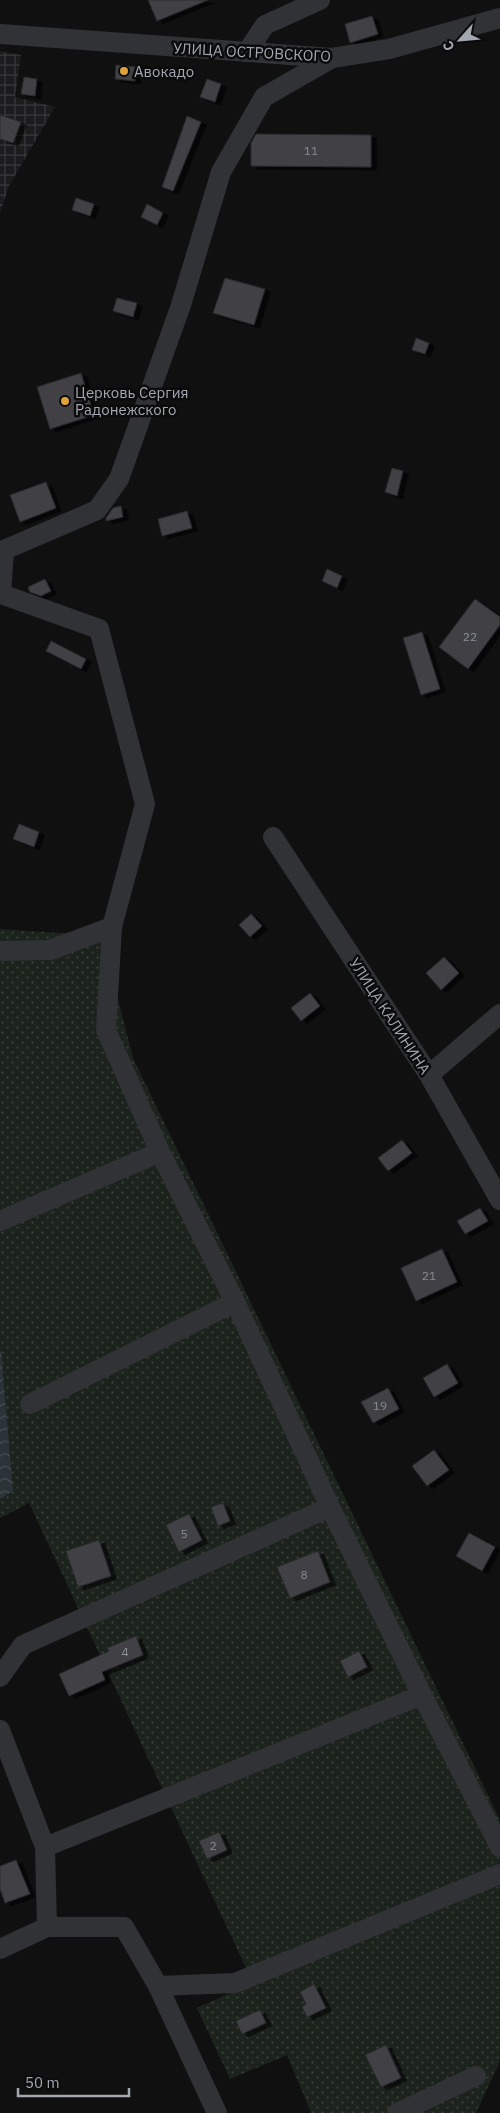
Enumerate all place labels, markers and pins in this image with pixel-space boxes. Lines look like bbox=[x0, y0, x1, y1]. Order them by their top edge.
place label: Авокадо bbox=[134, 62, 194, 81]
marker: Авокадо bbox=[118, 65, 130, 77]
place label: Церковь Сергия Радонежского bbox=[75, 383, 189, 419]
marker: Церковь Сергия Радонежского bbox=[59, 395, 71, 407]

